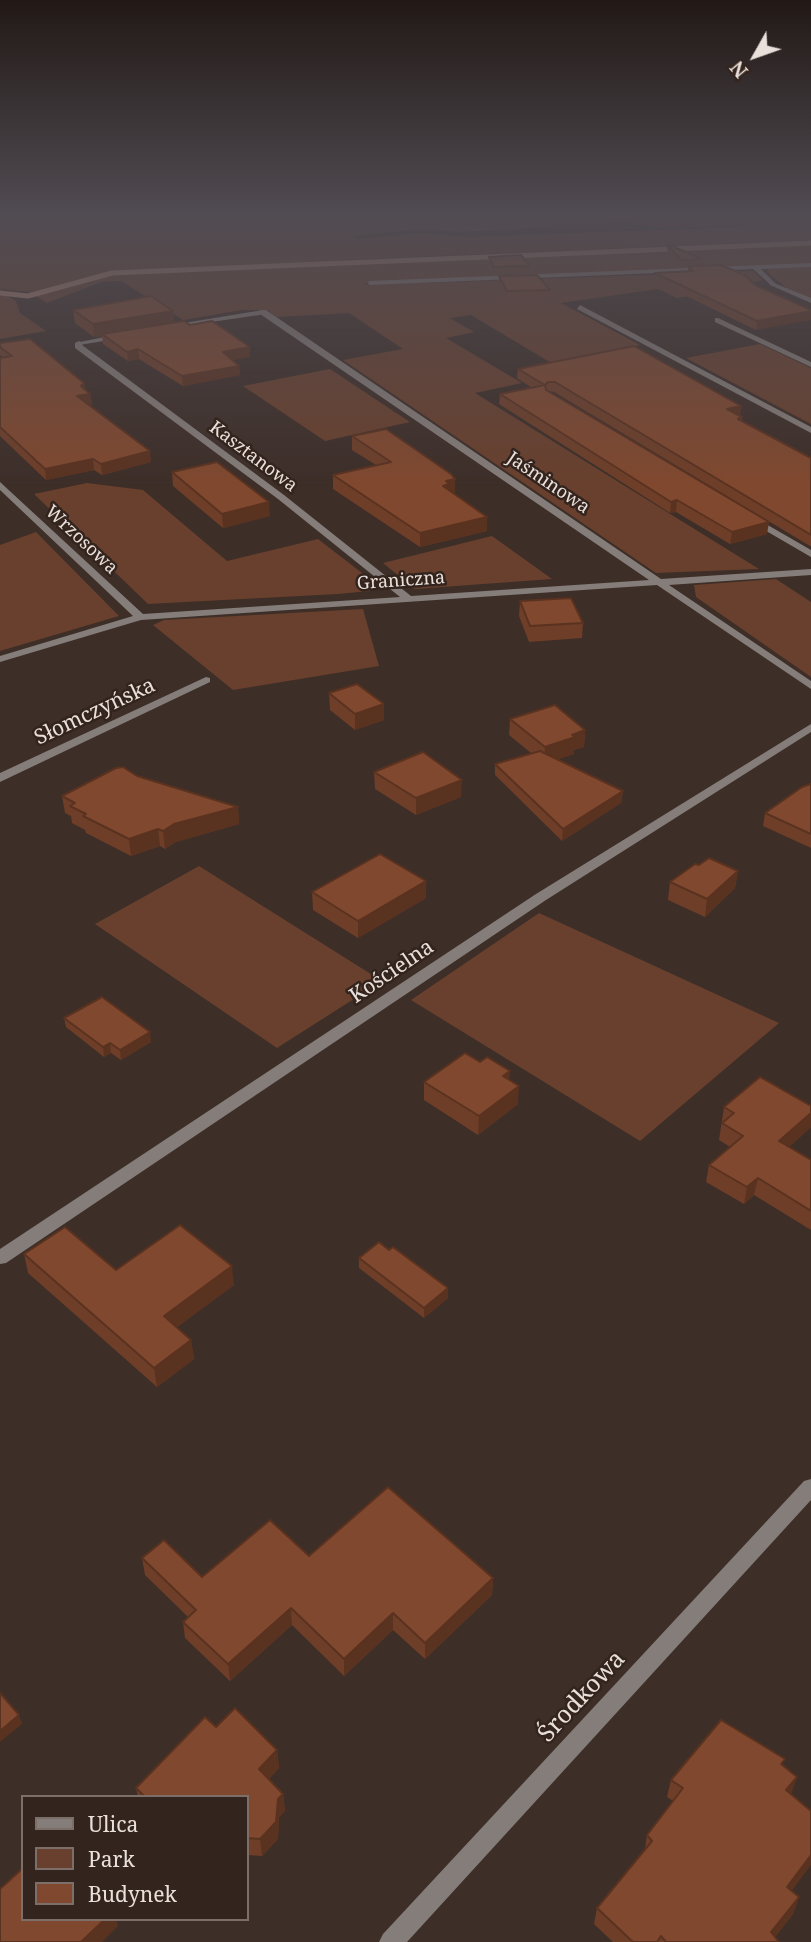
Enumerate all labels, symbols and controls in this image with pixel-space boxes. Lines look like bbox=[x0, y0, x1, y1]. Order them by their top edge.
north arrow bbox=[720, 21, 790, 91]
text: N bbox=[724, 55, 754, 84]
street label: Kasztanowa bbox=[205, 417, 301, 497]
street label: Jaśminowa bbox=[503, 447, 593, 519]
street label: Wrzosowa bbox=[40, 501, 122, 579]
street label: Graniczna bbox=[356, 567, 446, 595]
street label: Słomczyńska bbox=[31, 673, 159, 751]
street label: Kościelna bbox=[345, 935, 439, 1009]
street label: Środkowa bbox=[532, 1645, 632, 1749]
legend bbox=[21, 1795, 248, 1921]
text: Ulica bbox=[88, 1810, 138, 1838]
text: Park bbox=[88, 1845, 135, 1873]
text: Budynek bbox=[88, 1880, 177, 1908]

